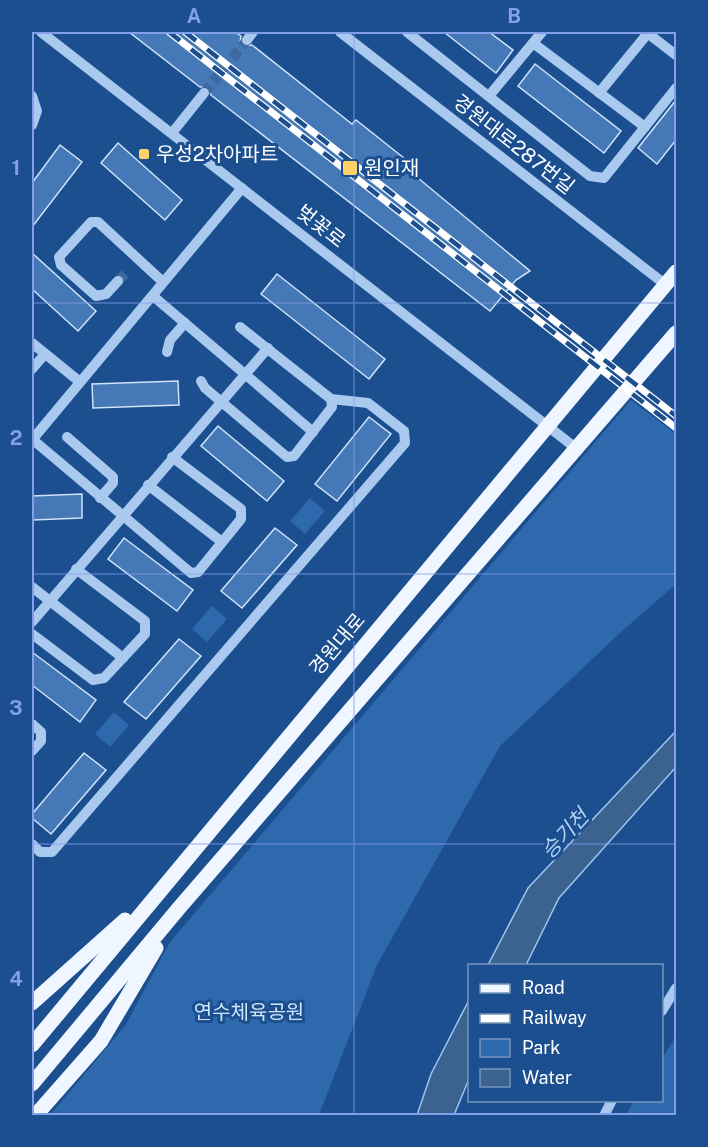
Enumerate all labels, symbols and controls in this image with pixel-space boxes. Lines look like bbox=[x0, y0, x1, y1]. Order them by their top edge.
text: A bbox=[187, 4, 201, 28]
text: B bbox=[507, 4, 521, 28]
street label: 경원대로287번길 bbox=[449, 89, 579, 199]
place label: 우성2차아파트 bbox=[156, 142, 278, 166]
marker: 우성2차아파트 bbox=[137, 147, 151, 161]
text: 1 bbox=[12, 156, 20, 180]
place label: 원인재 bbox=[364, 156, 419, 180]
marker: 원인재 bbox=[341, 159, 359, 177]
street label: 벚꽃로 bbox=[292, 200, 350, 252]
text: 2 bbox=[10, 426, 22, 450]
street label: 경원대로 bbox=[304, 608, 370, 680]
text: 3 bbox=[9, 696, 23, 720]
water label: 승기천 bbox=[536, 802, 595, 863]
legend bbox=[468, 964, 663, 1102]
text: 4 bbox=[9, 967, 23, 991]
text: Road bbox=[522, 977, 565, 998]
park label: 연수체육공원 bbox=[194, 1000, 304, 1024]
text: Railway bbox=[522, 1007, 587, 1028]
text: Park bbox=[522, 1037, 560, 1058]
text: Water bbox=[522, 1067, 572, 1088]

